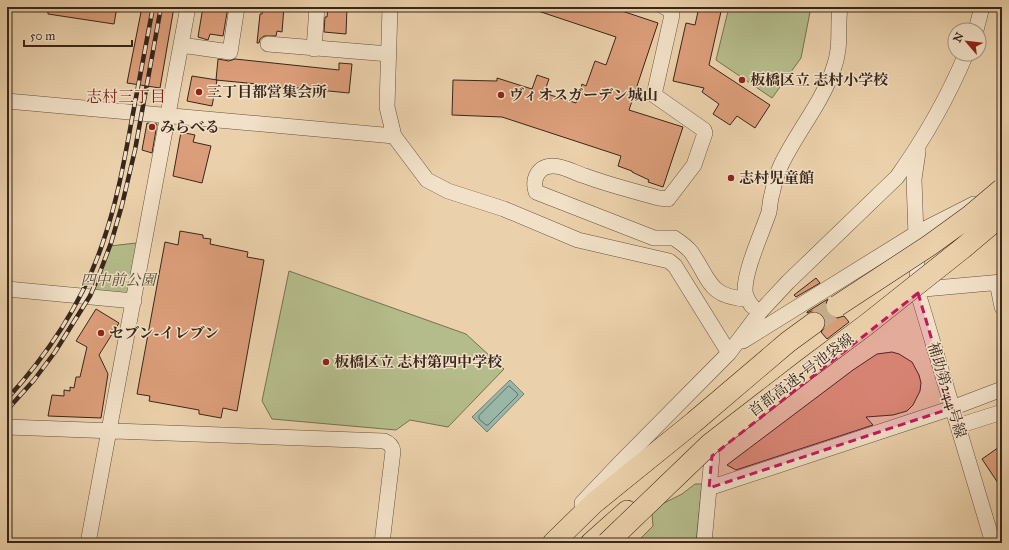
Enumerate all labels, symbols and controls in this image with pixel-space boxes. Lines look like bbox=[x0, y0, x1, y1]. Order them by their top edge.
scale bar bbox=[24, 22, 132, 48]
north arrow bbox=[947, 22, 987, 62]
text: 50 m bbox=[30, 29, 55, 43]
text: N bbox=[951, 30, 967, 45]
place label: 板橋区立 志村小学校 bbox=[750, 71, 888, 89]
marker: 板橋区立 志村小学校 bbox=[737, 75, 747, 85]
place label: 三丁目都営集会所 bbox=[207, 83, 327, 101]
place label: ヴィオスガーデン城山 bbox=[509, 86, 658, 104]
district label: 志村三丁目 bbox=[86, 87, 166, 106]
marker: 三丁目都営集会所 bbox=[194, 87, 204, 97]
marker: ヴィオスガーデン城山 bbox=[496, 90, 506, 100]
place label: みらべる bbox=[160, 118, 220, 136]
marker: みらべる bbox=[147, 122, 157, 132]
place label: 志村児童館 bbox=[739, 169, 814, 187]
marker: 志村児童館 bbox=[726, 173, 736, 183]
park label: 四中前公園 bbox=[80, 271, 158, 289]
place label: セブン-イレブン bbox=[109, 324, 219, 342]
marker: セブン-イレブン bbox=[96, 328, 106, 338]
street label: 首都高速5号池袋線 bbox=[745, 330, 857, 420]
street label: 補助第244号線 bbox=[924, 340, 970, 440]
place label: 板橋区立 志村第四中学校 bbox=[334, 353, 502, 371]
marker: 板橋区立 志村第四中学校 bbox=[321, 357, 331, 367]

